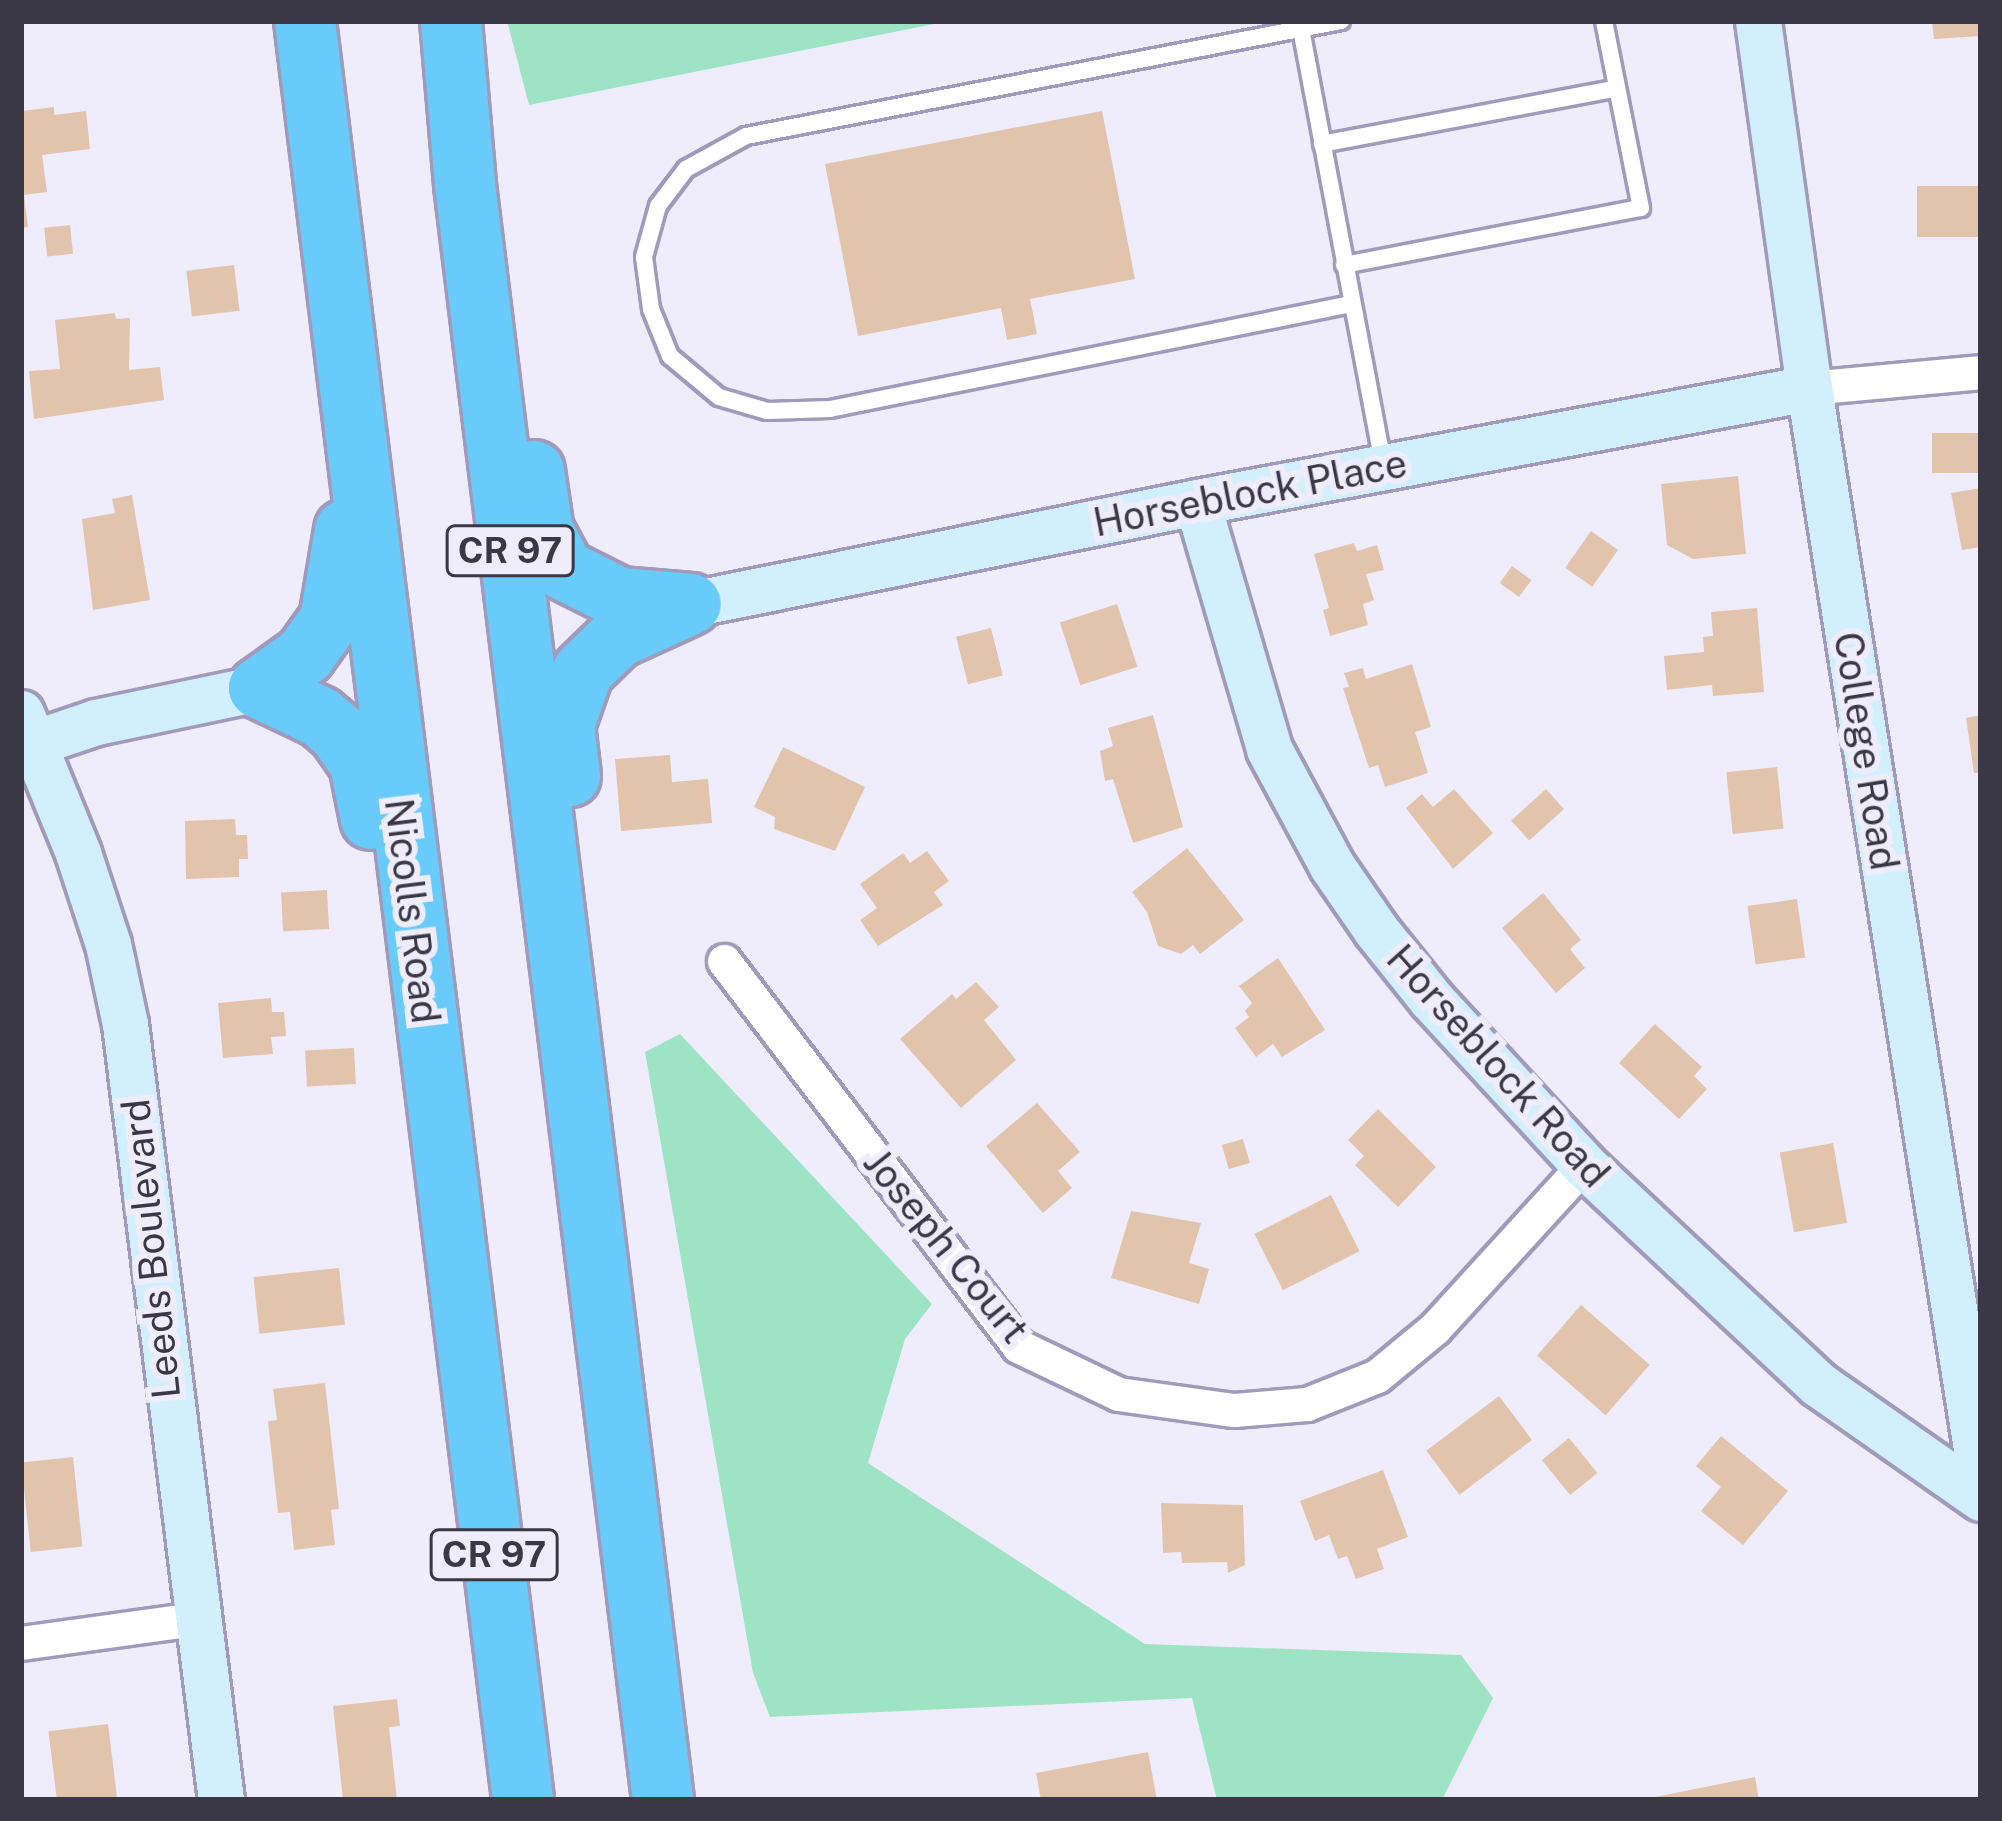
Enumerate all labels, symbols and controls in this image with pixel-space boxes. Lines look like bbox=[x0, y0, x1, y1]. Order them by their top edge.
street label: Horseblock Place bbox=[1089, 440, 1411, 546]
road number: CR 97 bbox=[444, 521, 576, 581]
street label: College Road bbox=[1824, 629, 1908, 873]
street label: Nicolls Road bbox=[375, 796, 449, 1026]
street label: Horseblock Road bbox=[1377, 935, 1619, 1197]
street label: Leeds Boulevard bbox=[112, 1097, 190, 1401]
street label: Joseph Court bbox=[854, 1140, 1038, 1352]
road number: CR 97 bbox=[428, 1525, 560, 1585]

